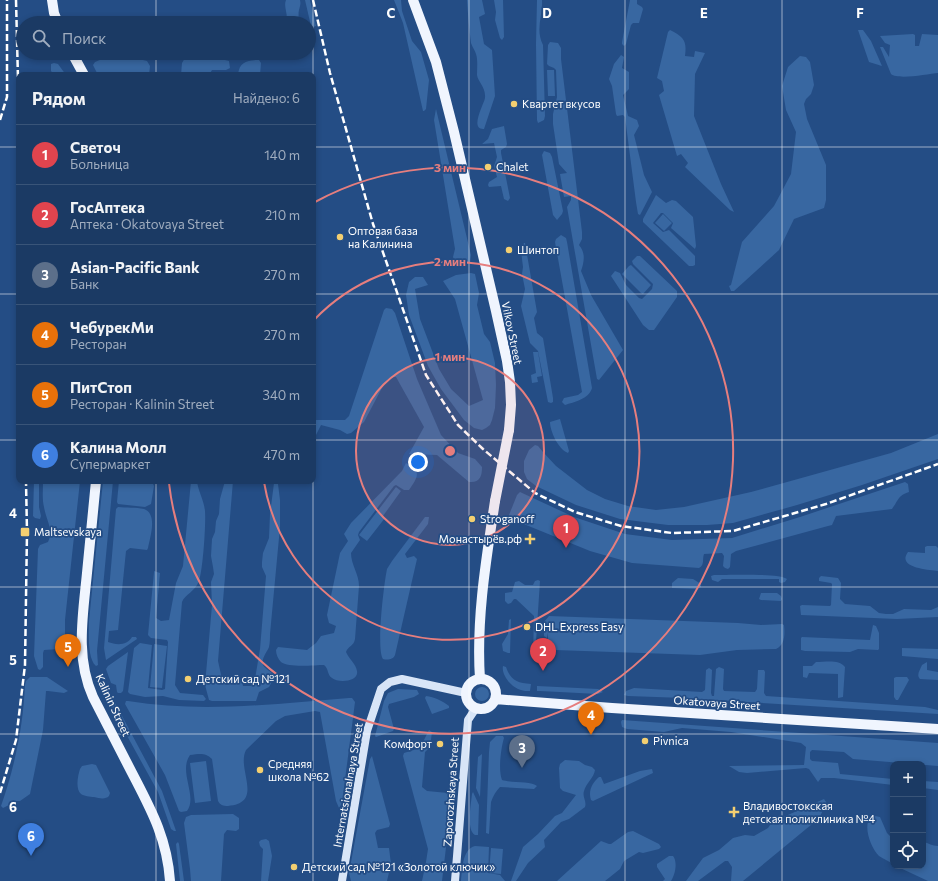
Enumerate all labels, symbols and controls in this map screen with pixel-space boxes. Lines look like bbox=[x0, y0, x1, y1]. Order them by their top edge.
text: C bbox=[387, 5, 396, 21]
text: D bbox=[542, 5, 552, 21]
text: E bbox=[700, 5, 708, 21]
text: F bbox=[856, 5, 864, 21]
search box bbox=[16, 16, 316, 60]
icon: search bbox=[30, 27, 52, 49]
text: Поиск bbox=[62, 29, 106, 47]
text: Рядом bbox=[32, 88, 86, 109]
text: Найдено: 6 bbox=[233, 90, 300, 106]
place label: Квартет вкусов bbox=[522, 97, 601, 110]
marker: Квартет вкусов bbox=[509, 99, 519, 109]
text: Светоч bbox=[70, 138, 121, 156]
text: 1 bbox=[42, 147, 48, 163]
text: 140 m bbox=[264, 147, 300, 163]
text: Больница bbox=[70, 156, 129, 172]
text: 3 мин bbox=[434, 160, 466, 174]
place label: Chalet bbox=[496, 160, 529, 173]
marker: Chalet bbox=[483, 162, 493, 172]
text: ГосАптека bbox=[70, 198, 145, 216]
text: 2 bbox=[41, 207, 49, 223]
text: 210 m bbox=[265, 207, 300, 223]
text: Аптека · Okatovaya Street bbox=[70, 216, 224, 232]
place label: Оптовая база на Калинина bbox=[348, 224, 418, 250]
marker: Оптовая база на Калинина bbox=[335, 232, 345, 242]
place label: Шинтоп bbox=[517, 243, 559, 256]
marker: Шинтоп bbox=[504, 245, 514, 255]
text: 2 мин bbox=[434, 254, 466, 268]
text: Asian-Pacific Bank bbox=[70, 258, 200, 276]
text: 3 bbox=[41, 267, 49, 283]
text: 270 m bbox=[264, 267, 300, 283]
text: Банк bbox=[70, 276, 99, 292]
street label: Vilkov Street bbox=[499, 300, 526, 366]
text: ЧебурекМи bbox=[70, 318, 154, 336]
text: 4 bbox=[41, 327, 49, 343]
text: 270 m bbox=[264, 327, 300, 343]
text: Ресторан bbox=[70, 336, 127, 352]
text: 1 мин bbox=[435, 349, 465, 363]
text: ПитСтоп bbox=[70, 378, 132, 396]
text: 5 bbox=[41, 387, 49, 403]
text: 340 m bbox=[262, 387, 300, 403]
text: Ресторан · Kalinin Street bbox=[70, 396, 214, 412]
text: Калина Молл bbox=[70, 438, 166, 456]
centre of rings bbox=[443, 444, 457, 458]
text: 6 bbox=[41, 447, 49, 463]
text: 470 m bbox=[263, 447, 300, 463]
your location bbox=[408, 452, 428, 472]
text: Супермаркет bbox=[70, 456, 150, 472]
text: 4 bbox=[9, 505, 17, 521]
place label: Stroganoff bbox=[480, 512, 535, 525]
marker: Stroganoff bbox=[467, 514, 477, 524]
pin: 1 bbox=[553, 515, 579, 548]
place label: Maltsevskaya bbox=[34, 525, 102, 538]
marker: Maltsevskaya bbox=[19, 526, 31, 538]
place label: Монастырёв.рф bbox=[439, 532, 522, 545]
marker: Монастырёв.рф bbox=[525, 534, 535, 544]
place label: DHL Express Easy bbox=[535, 620, 624, 633]
marker: DHL Express Easy bbox=[522, 622, 532, 632]
pin: 5 bbox=[55, 634, 81, 667]
pin: 2 bbox=[530, 638, 556, 671]
text: 5 bbox=[9, 652, 17, 668]
street label: Kalinin Street bbox=[93, 672, 134, 739]
place label: Детский сад №121 bbox=[196, 672, 290, 685]
marker: Детский сад №121 bbox=[183, 674, 193, 684]
street label: Okatovaya Street bbox=[673, 693, 761, 712]
pin: 4 bbox=[578, 702, 604, 735]
street label: Internatsionalnaya Street bbox=[330, 721, 365, 848]
place label: Pivnica bbox=[653, 734, 689, 747]
pin: 3 bbox=[509, 735, 535, 768]
street label: Zaporozhskaya Street bbox=[440, 736, 461, 847]
marker: Pivnica bbox=[640, 736, 650, 746]
place label: Комфорт bbox=[384, 737, 432, 750]
marker: Комфорт bbox=[435, 739, 445, 749]
place label: Средняя школа №62 bbox=[268, 757, 329, 783]
map controls bbox=[890, 761, 926, 869]
button: + bbox=[890, 761, 926, 797]
marker: Средняя школа №62 bbox=[255, 765, 265, 775]
button: − bbox=[890, 797, 926, 833]
text: 6 bbox=[9, 799, 17, 815]
place label: Владивостокская детская поликлиника №4 bbox=[743, 799, 875, 825]
marker: Владивостокская детская поликлиника №4 bbox=[728, 806, 740, 818]
pin: 6 bbox=[18, 823, 44, 856]
button: locate bbox=[890, 833, 926, 869]
place label: Детский сад №121 «Золотой ключик» bbox=[302, 860, 495, 873]
marker: Детский сад №121 «Золотой ключик» bbox=[289, 862, 299, 872]

